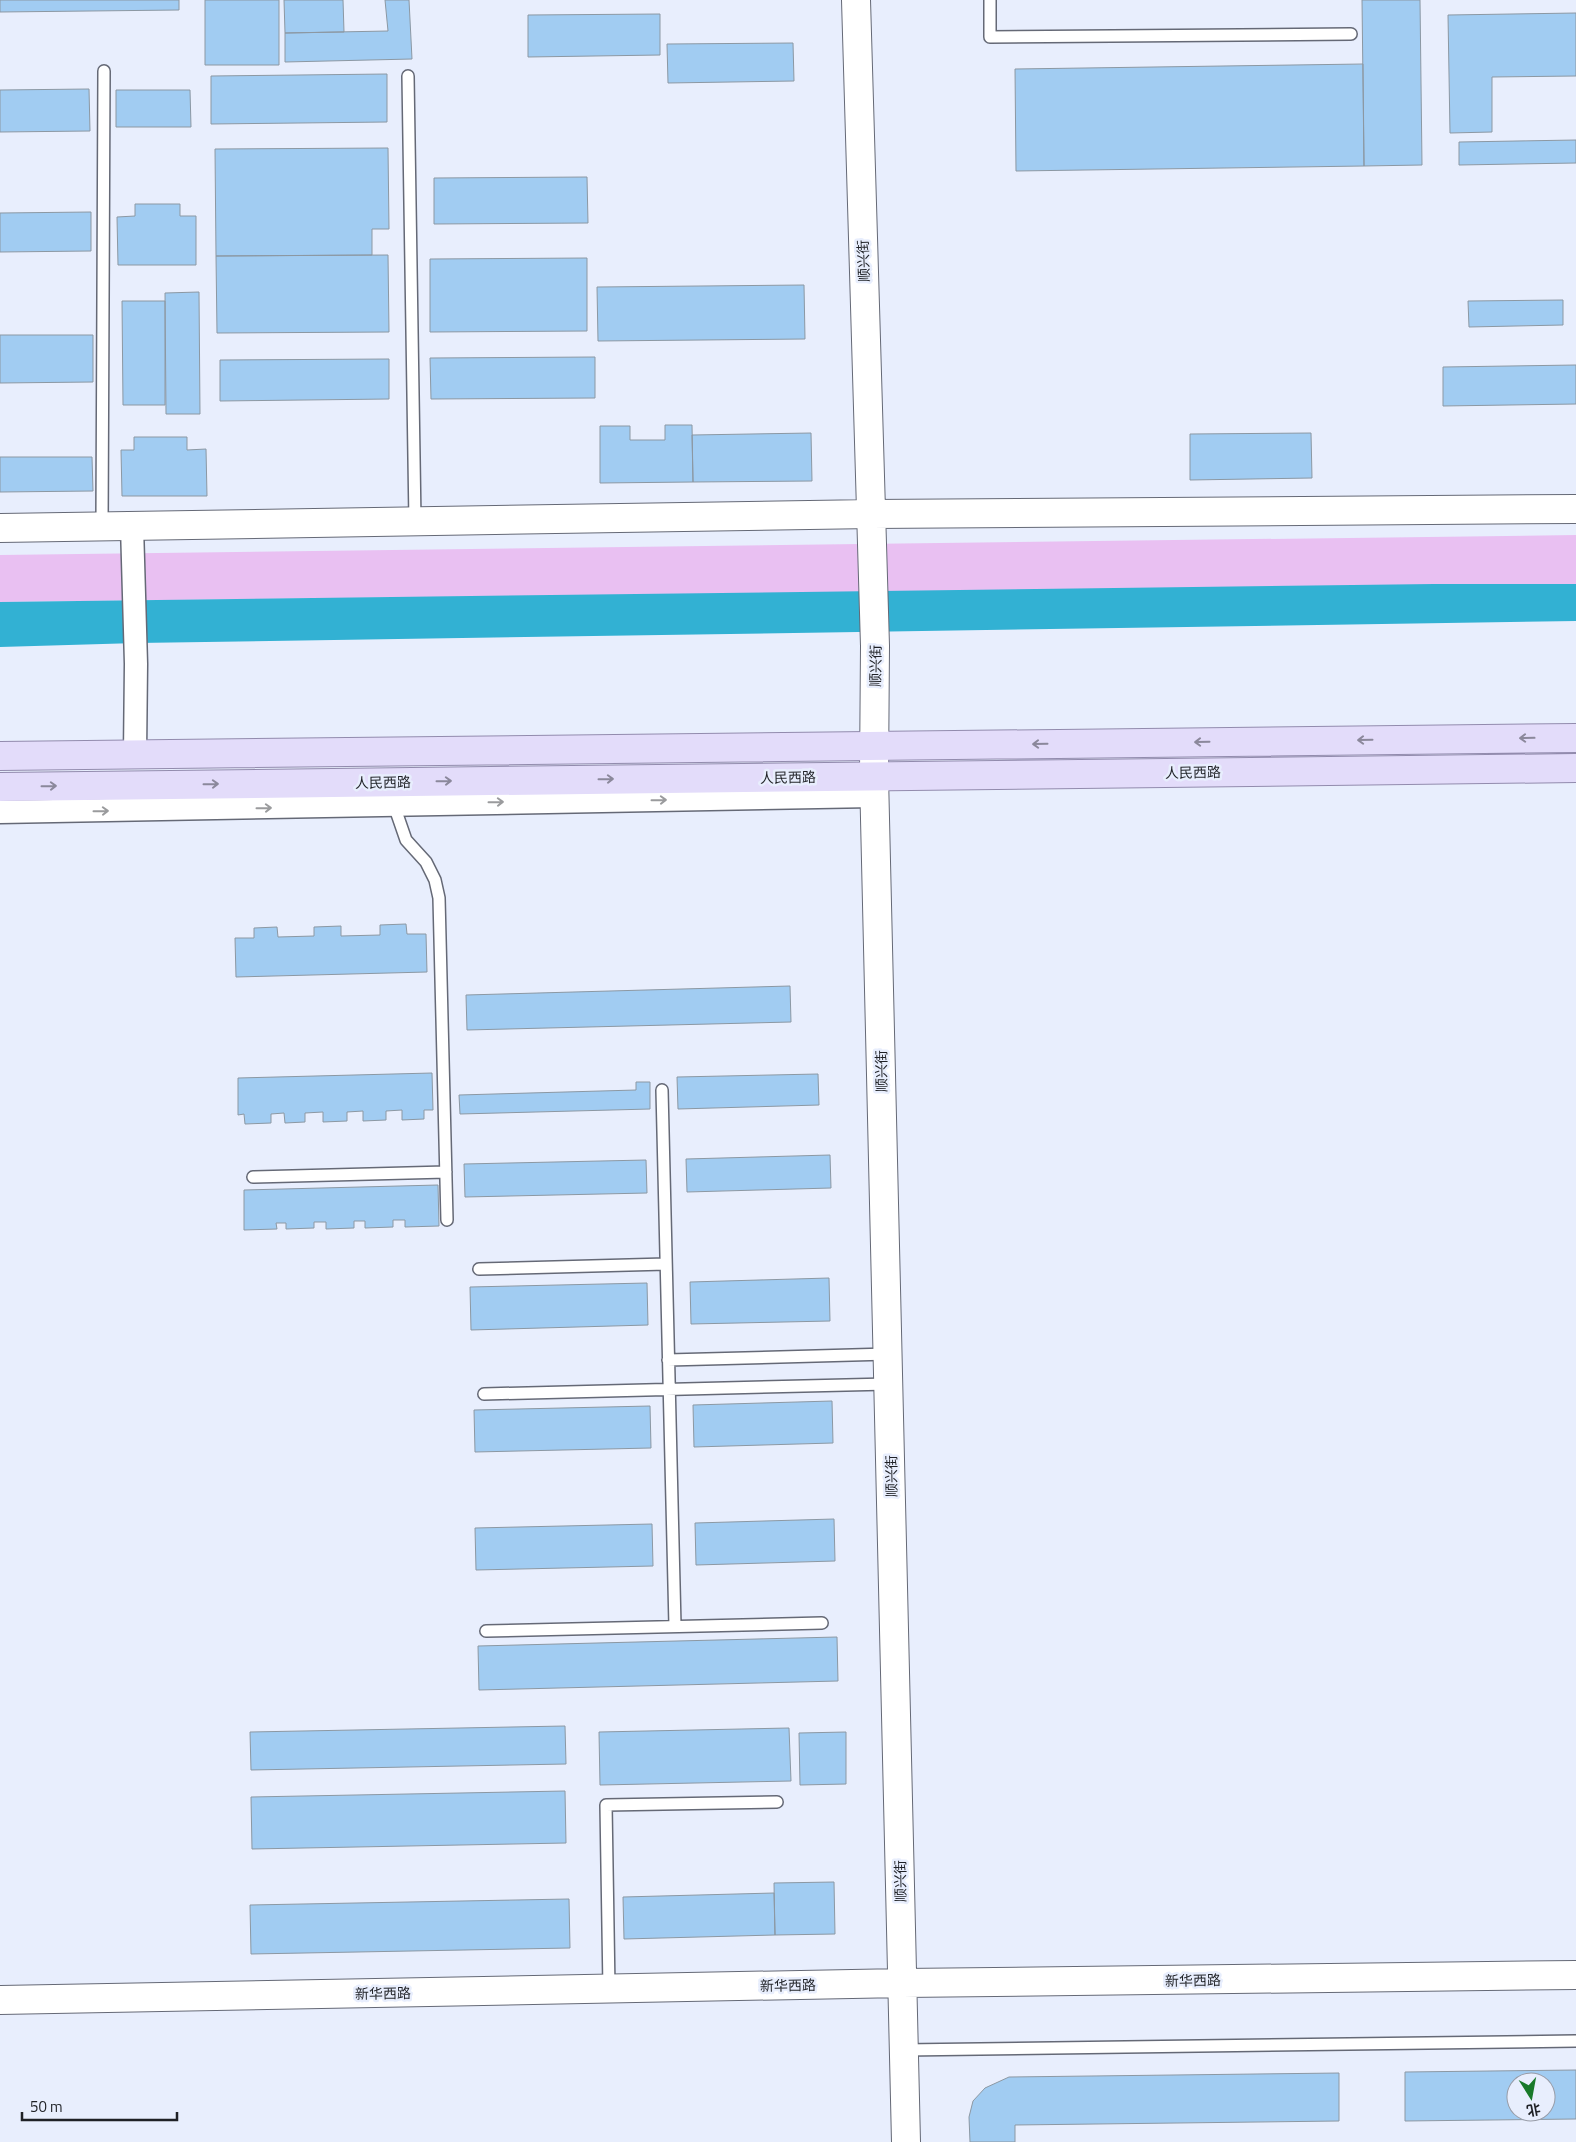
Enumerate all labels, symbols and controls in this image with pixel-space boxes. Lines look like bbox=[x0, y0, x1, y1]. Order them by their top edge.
street label: 顺兴街 bbox=[852, 240, 874, 282]
street label: 顺兴街 bbox=[864, 645, 886, 687]
one-way arrow bbox=[1520, 733, 1536, 743]
one-way arrow bbox=[1357, 735, 1374, 745]
one-way arrow bbox=[1195, 737, 1211, 747]
one-way arrow bbox=[1032, 739, 1048, 749]
street label: 人民西路 bbox=[1165, 761, 1221, 783]
street label: 人民西路 bbox=[760, 766, 816, 788]
street label: 人民西路 bbox=[355, 771, 411, 793]
one-way arrow bbox=[598, 774, 614, 784]
one-way arrow bbox=[435, 776, 451, 786]
one-way arrow bbox=[202, 779, 219, 789]
one-way arrow bbox=[40, 781, 56, 791]
one-way arrow bbox=[650, 795, 666, 805]
one-way arrow bbox=[488, 797, 504, 807]
one-way arrow bbox=[255, 803, 271, 813]
one-way arrow bbox=[93, 806, 109, 815]
street label: 顺兴街 bbox=[870, 1050, 892, 1092]
street label: 顺兴街 bbox=[880, 1455, 902, 1497]
street label: 顺兴街 bbox=[889, 1860, 911, 1902]
street label: 新华西路 bbox=[1165, 1969, 1221, 1991]
street label: 新华西路 bbox=[760, 1974, 816, 1996]
street label: 新华西路 bbox=[355, 1982, 411, 2004]
north arrow bbox=[1506, 2072, 1556, 2122]
scale bar bbox=[22, 2090, 178, 2122]
text: 50 m bbox=[30, 2095, 63, 2118]
text: 北 bbox=[1525, 2099, 1542, 2122]

